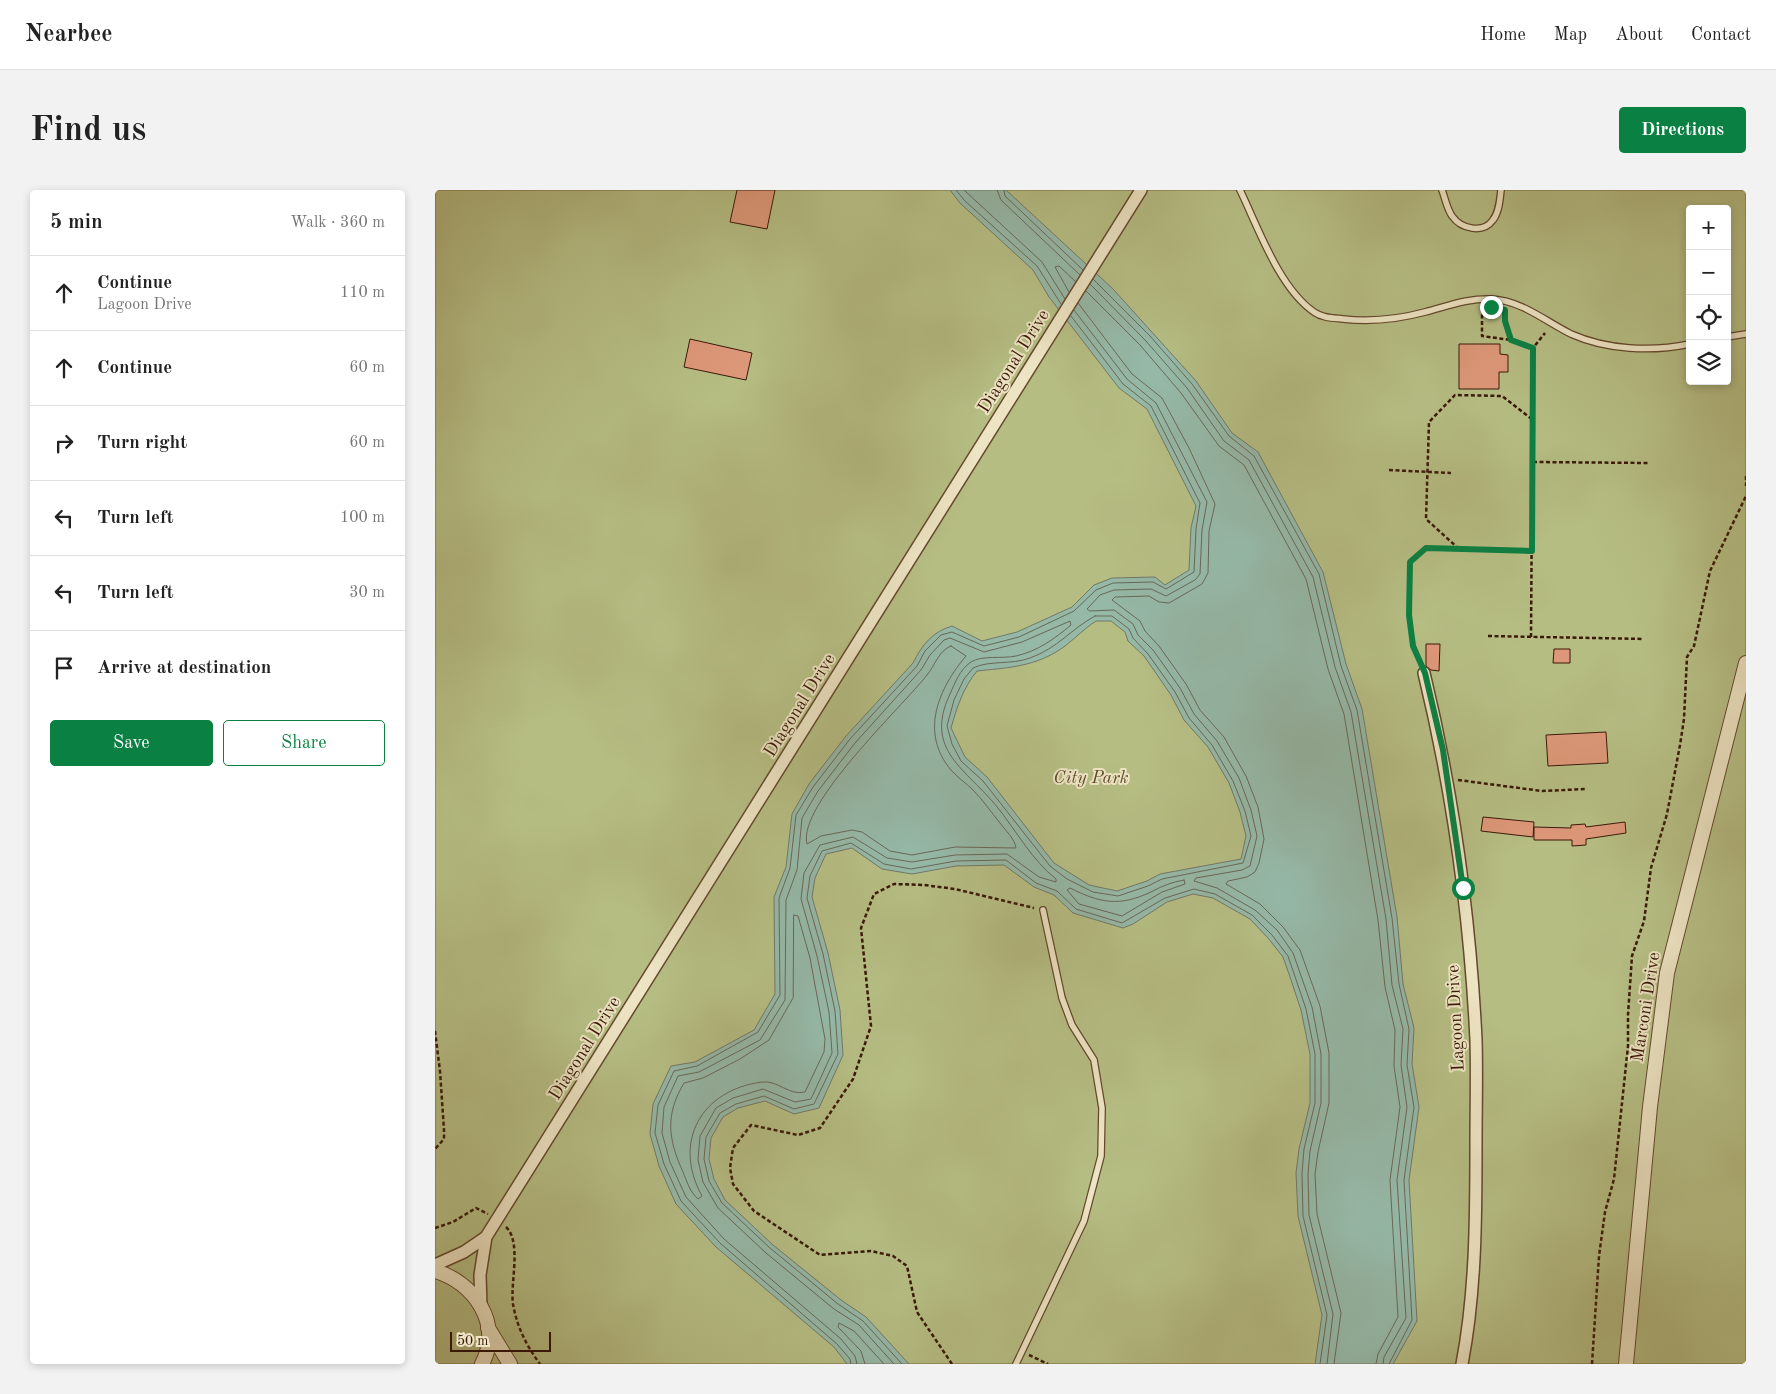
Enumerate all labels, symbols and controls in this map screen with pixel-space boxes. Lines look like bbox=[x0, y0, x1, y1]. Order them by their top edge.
text: Nearbee bbox=[25, 23, 113, 47]
text: Home bbox=[1480, 26, 1526, 44]
text: Map bbox=[1554, 26, 1587, 44]
text: About bbox=[1615, 26, 1663, 44]
text: Contact bbox=[1691, 26, 1751, 44]
button: Directions bbox=[1619, 107, 1746, 153]
text: Find us bbox=[30, 113, 146, 148]
map controls bbox=[1686, 205, 1731, 385]
button: + bbox=[1686, 205, 1731, 250]
text: 5 min bbox=[50, 212, 103, 233]
text: Walk · 360 m bbox=[290, 215, 385, 231]
button: − bbox=[1686, 250, 1731, 295]
text: Continue bbox=[97, 274, 172, 293]
icon: ahead bbox=[50, 279, 78, 307]
text: 110 m bbox=[340, 285, 385, 301]
button: locate bbox=[1686, 295, 1731, 340]
route end bbox=[1480, 296, 1503, 319]
text: Lagoon Drive bbox=[97, 297, 192, 313]
street label: Diagonal Drive bbox=[975, 307, 1053, 416]
button: layers bbox=[1686, 340, 1731, 385]
icon: ahead bbox=[50, 354, 78, 382]
text: Continue bbox=[97, 359, 172, 378]
text: 60 m bbox=[349, 360, 385, 376]
icon: right bbox=[50, 429, 78, 457]
text: Turn right bbox=[97, 434, 187, 453]
text: 60 m bbox=[349, 435, 385, 451]
icon: left bbox=[50, 504, 78, 532]
text: Turn left bbox=[97, 509, 174, 528]
text: 100 m bbox=[340, 510, 385, 526]
icon: left bbox=[50, 579, 78, 607]
text: Turn left bbox=[97, 584, 174, 603]
text: 30 m bbox=[349, 585, 385, 601]
street label: Diagonal Drive bbox=[761, 651, 839, 760]
icon: arrive bbox=[50, 654, 78, 682]
text: Arrive at destination bbox=[97, 659, 271, 678]
button: Save bbox=[50, 720, 213, 766]
button: Share bbox=[223, 720, 385, 766]
park label: City Park bbox=[1053, 769, 1129, 787]
route start bbox=[1452, 877, 1475, 900]
street label: Marconi Drive bbox=[1628, 951, 1664, 1063]
street label: Lagoon Drive bbox=[1444, 964, 1468, 1072]
street label: Diagonal Drive bbox=[546, 994, 624, 1103]
scale bar bbox=[450, 1329, 551, 1352]
text: 50 m bbox=[457, 1334, 488, 1348]

